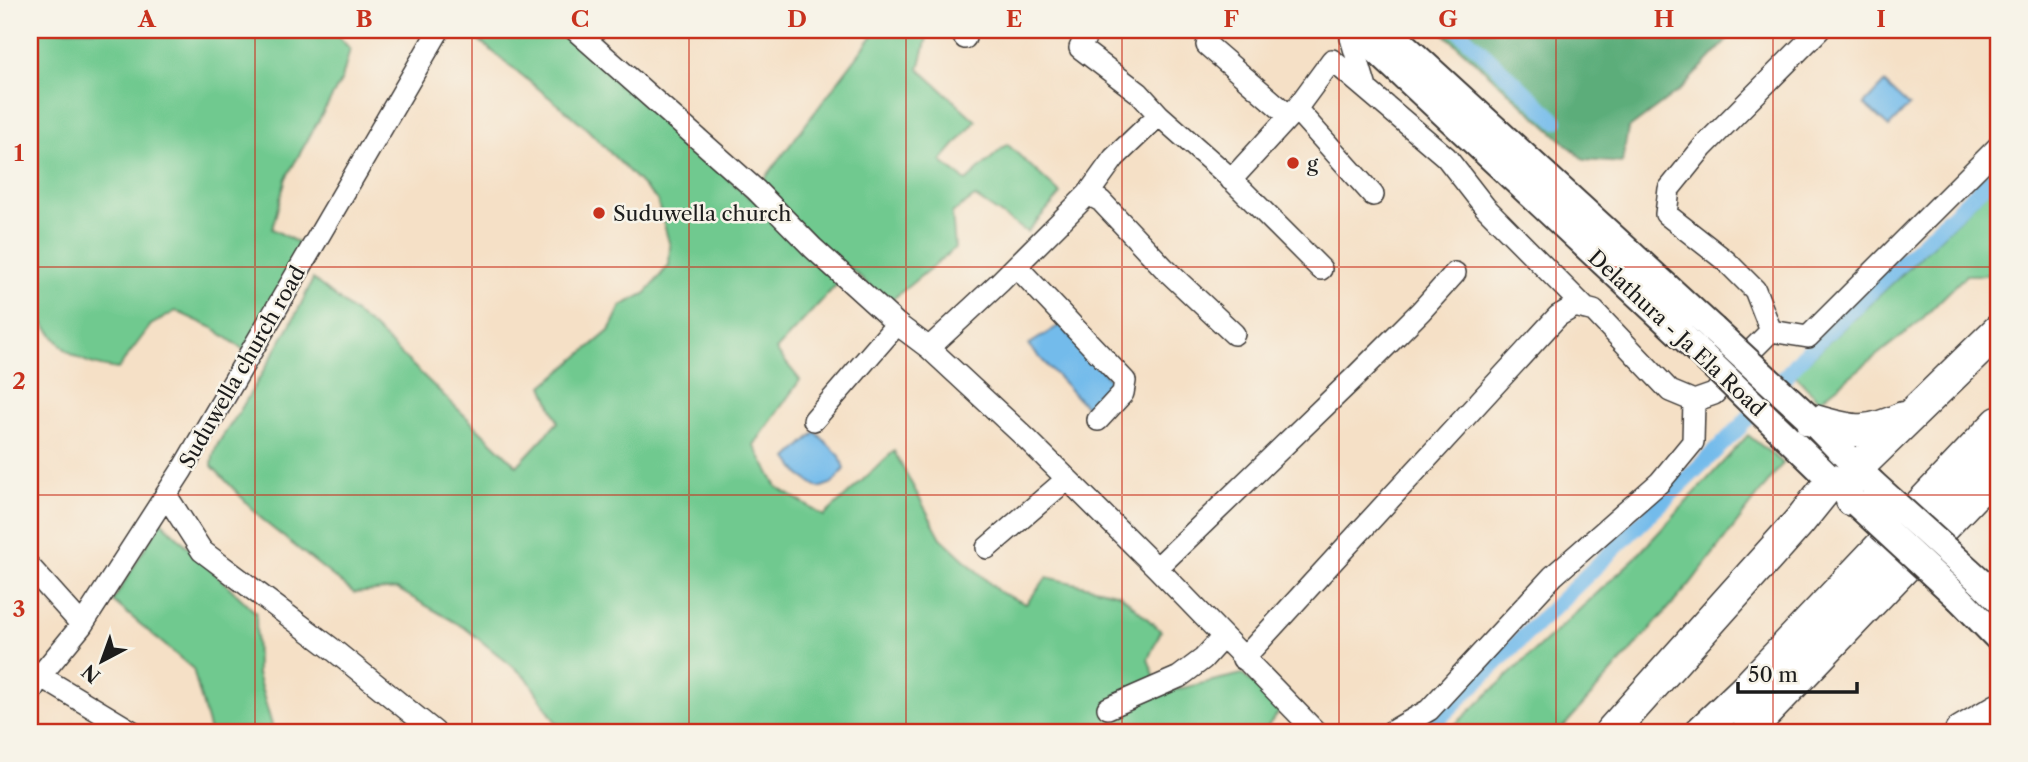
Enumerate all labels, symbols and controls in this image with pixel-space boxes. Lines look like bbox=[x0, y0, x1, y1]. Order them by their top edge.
text: A bbox=[137, 5, 157, 33]
text: B bbox=[355, 5, 373, 33]
text: C bbox=[571, 5, 589, 33]
text: D bbox=[787, 5, 807, 33]
text: E bbox=[1006, 5, 1022, 33]
text: F bbox=[1223, 5, 1239, 33]
text: G bbox=[1438, 5, 1458, 33]
text: H bbox=[1654, 5, 1675, 33]
text: I bbox=[1876, 5, 1886, 33]
text: 1 bbox=[14, 139, 25, 167]
place label: g bbox=[1307, 151, 1319, 176]
marker: g bbox=[1285, 155, 1301, 171]
place label: Suduwella church bbox=[613, 201, 791, 226]
marker: Suduwella church bbox=[591, 205, 607, 221]
street label: Delathura - Ja Ela Road bbox=[1583, 245, 1771, 422]
street label: Suduwella church road bbox=[174, 261, 310, 473]
text: 2 bbox=[12, 367, 26, 395]
text: 3 bbox=[13, 595, 26, 623]
north arrow bbox=[66, 626, 136, 696]
scale bar bbox=[1738, 650, 1856, 694]
text: N bbox=[77, 659, 105, 688]
text: 50 m bbox=[1748, 662, 1798, 687]

